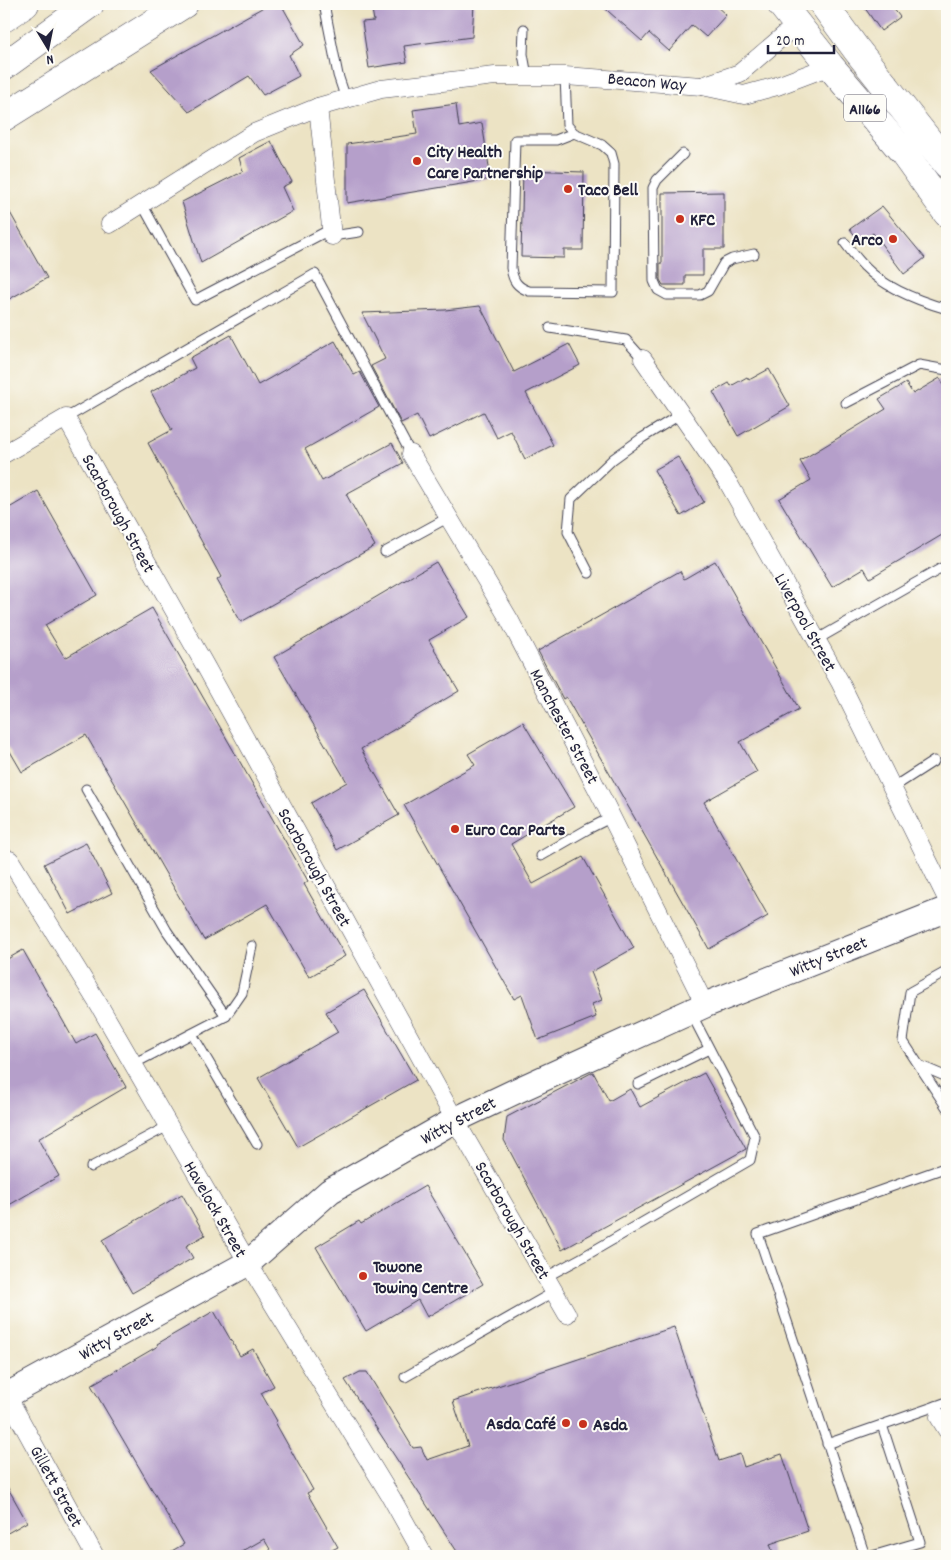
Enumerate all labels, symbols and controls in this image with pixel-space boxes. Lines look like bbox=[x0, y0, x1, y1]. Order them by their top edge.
north arrow bbox=[22, 22, 72, 72]
scale bar bbox=[768, 22, 835, 54]
text: 20 m bbox=[776, 31, 804, 53]
text: N bbox=[45, 48, 55, 69]
street label: Beacon Way bbox=[607, 68, 688, 99]
road number: A1166 bbox=[844, 95, 886, 122]
place label: City Health Care Partnership bbox=[427, 141, 543, 187]
marker: City Health Care Partnership bbox=[411, 155, 423, 167]
place label: Taco Bell bbox=[578, 179, 639, 204]
marker: Taco Bell bbox=[562, 183, 574, 195]
place label: KFC bbox=[690, 209, 715, 234]
marker: KFC bbox=[674, 213, 686, 225]
place label: Arco bbox=[851, 229, 883, 254]
marker: Arco bbox=[887, 233, 899, 245]
street label: Scarborough Street bbox=[74, 450, 160, 579]
street label: Liverpool Street bbox=[766, 569, 841, 677]
street label: Manchester Street bbox=[522, 665, 604, 790]
street label: Scarborough Street bbox=[270, 804, 356, 933]
place label: Euro Car Parts bbox=[465, 819, 566, 844]
marker: Euro Car Parts bbox=[449, 823, 461, 835]
street label: Witty Street bbox=[786, 931, 872, 985]
street label: Witty Street bbox=[417, 1092, 502, 1153]
street label: Havelock Street bbox=[176, 1157, 252, 1264]
street label: Scarborough Street bbox=[467, 1158, 555, 1285]
place label: Towone Towing Centre bbox=[373, 1256, 468, 1302]
marker: Towone Towing Centre bbox=[357, 1270, 369, 1282]
street label: Witty Street bbox=[75, 1306, 159, 1368]
place label: Asda Café bbox=[486, 1413, 556, 1438]
place label: Asda bbox=[593, 1414, 628, 1439]
marker: Asda Café bbox=[560, 1417, 572, 1429]
marker: Asda bbox=[577, 1418, 589, 1430]
street label: Gillett Street bbox=[22, 1442, 88, 1533]

